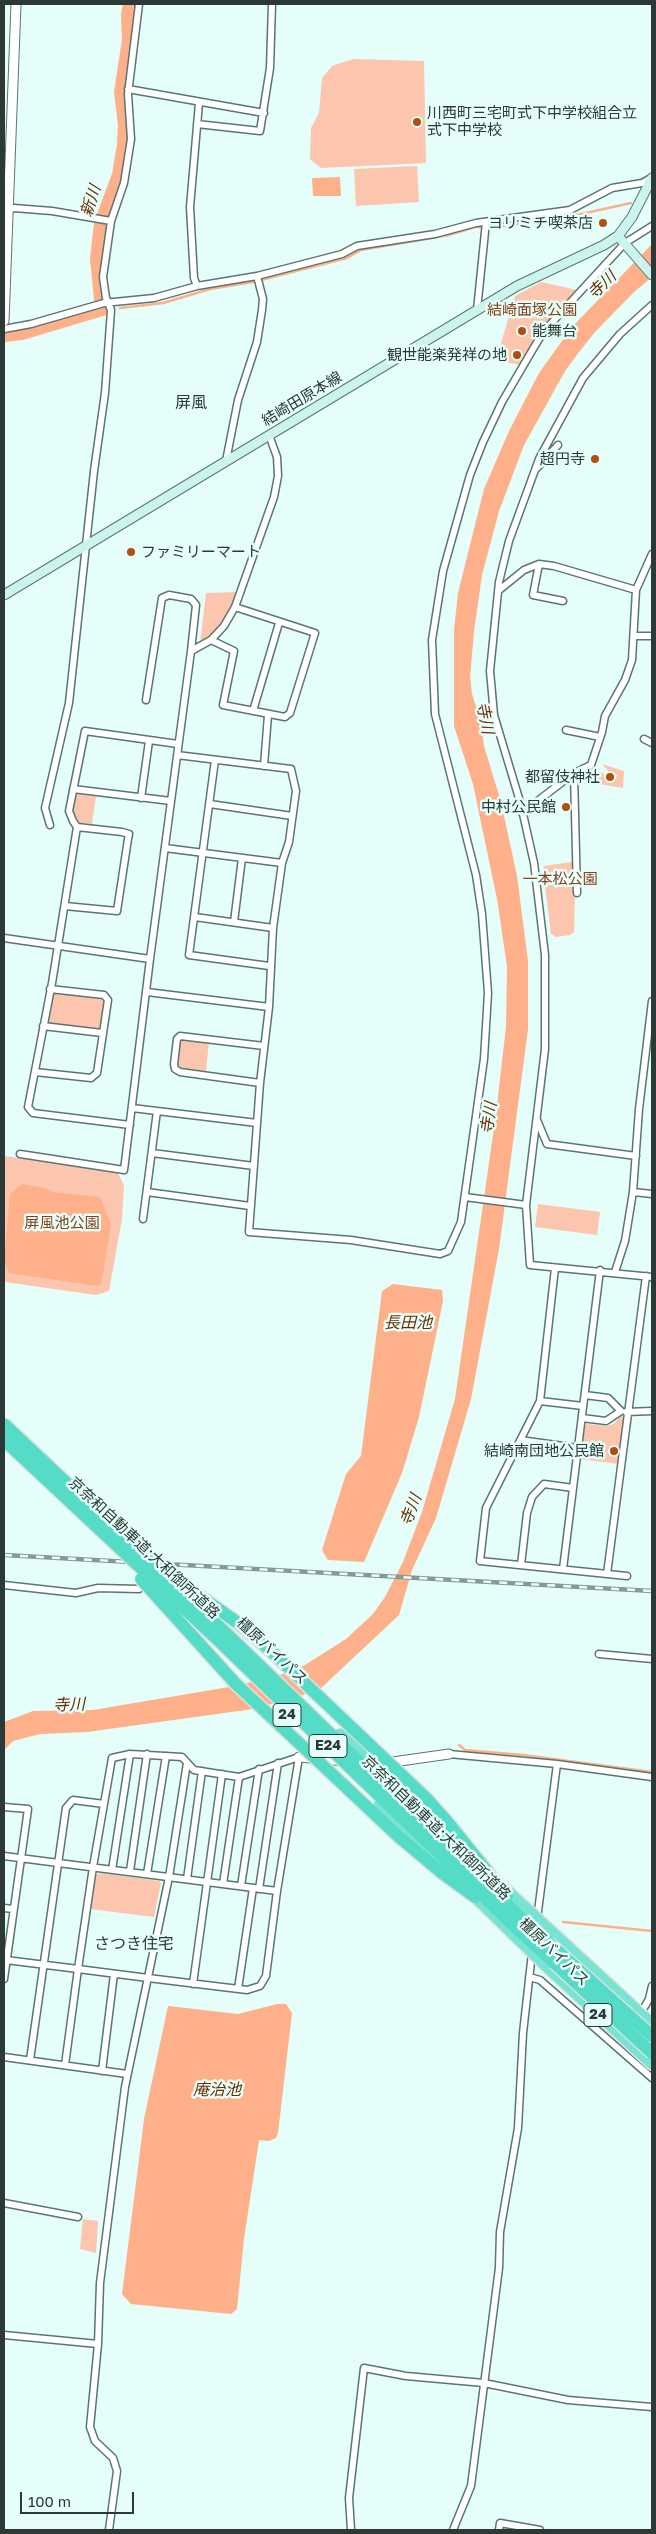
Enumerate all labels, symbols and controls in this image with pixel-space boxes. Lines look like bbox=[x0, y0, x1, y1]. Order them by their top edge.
place label: 川西町三宅町式下中学校組合立 式下中学校 bbox=[427, 104, 637, 139]
marker: 川西町三宅町式下中学校組合立 式下中学校 bbox=[411, 116, 423, 128]
water label: 新川 bbox=[77, 183, 105, 219]
place label: ヨリミチ喫茶店 bbox=[488, 214, 593, 232]
marker: ヨリミチ喫茶店 bbox=[597, 217, 609, 229]
water label: 寺川 bbox=[584, 267, 620, 303]
park label: 結崎面塚公園 bbox=[487, 301, 577, 319]
place label: 能舞台 bbox=[532, 322, 577, 340]
marker: 能舞台 bbox=[516, 325, 528, 337]
place label: 観世能楽発祥の地 bbox=[387, 346, 507, 364]
marker: 観世能楽発祥の地 bbox=[511, 349, 523, 361]
street label: 結崎田原本線 bbox=[259, 368, 345, 430]
district label: 屏風 bbox=[175, 393, 207, 413]
place label: 超円寺 bbox=[540, 450, 585, 468]
marker: 超円寺 bbox=[589, 453, 601, 465]
place label: ファミリーマート bbox=[141, 543, 261, 561]
marker: ファミリーマート bbox=[125, 546, 137, 558]
water label: 寺川 bbox=[473, 700, 497, 736]
place label: 都留伎神社 bbox=[525, 768, 600, 786]
marker: 都留伎神社 bbox=[604, 771, 616, 783]
place label: 中村公民館 bbox=[481, 798, 556, 816]
marker: 中村公民館 bbox=[560, 801, 572, 813]
park label: 一本松公園 bbox=[523, 870, 597, 888]
water label: 寺川 bbox=[477, 1101, 501, 1135]
park label: 屏風池公園 bbox=[25, 1214, 99, 1232]
water label: 長田池 bbox=[384, 1313, 432, 1333]
place label: 結崎南団地公民館 bbox=[484, 1442, 604, 1460]
marker: 結崎南団地公民館 bbox=[608, 1445, 620, 1457]
street label: 京奈和自動車道;大和御所道路 bbox=[65, 1473, 223, 1623]
water label: 寺川 bbox=[396, 1492, 426, 1528]
street label: 橿原バイパス bbox=[233, 1614, 311, 1688]
water label: 寺川 bbox=[53, 1695, 85, 1715]
road number: 24 bbox=[273, 1704, 301, 1726]
road number: E24 bbox=[309, 1734, 347, 1758]
street label: 京奈和自動車道;大和御所道路 bbox=[358, 1752, 514, 1904]
street label: 橿原バイパス bbox=[515, 1914, 593, 1990]
district label: さつき住宅 bbox=[94, 1934, 174, 1954]
road number: 24 bbox=[584, 2004, 612, 2026]
water label: 庵治池 bbox=[193, 2080, 241, 2100]
scale bar bbox=[22, 2482, 136, 2514]
text: 100 m bbox=[28, 2492, 71, 2510]

